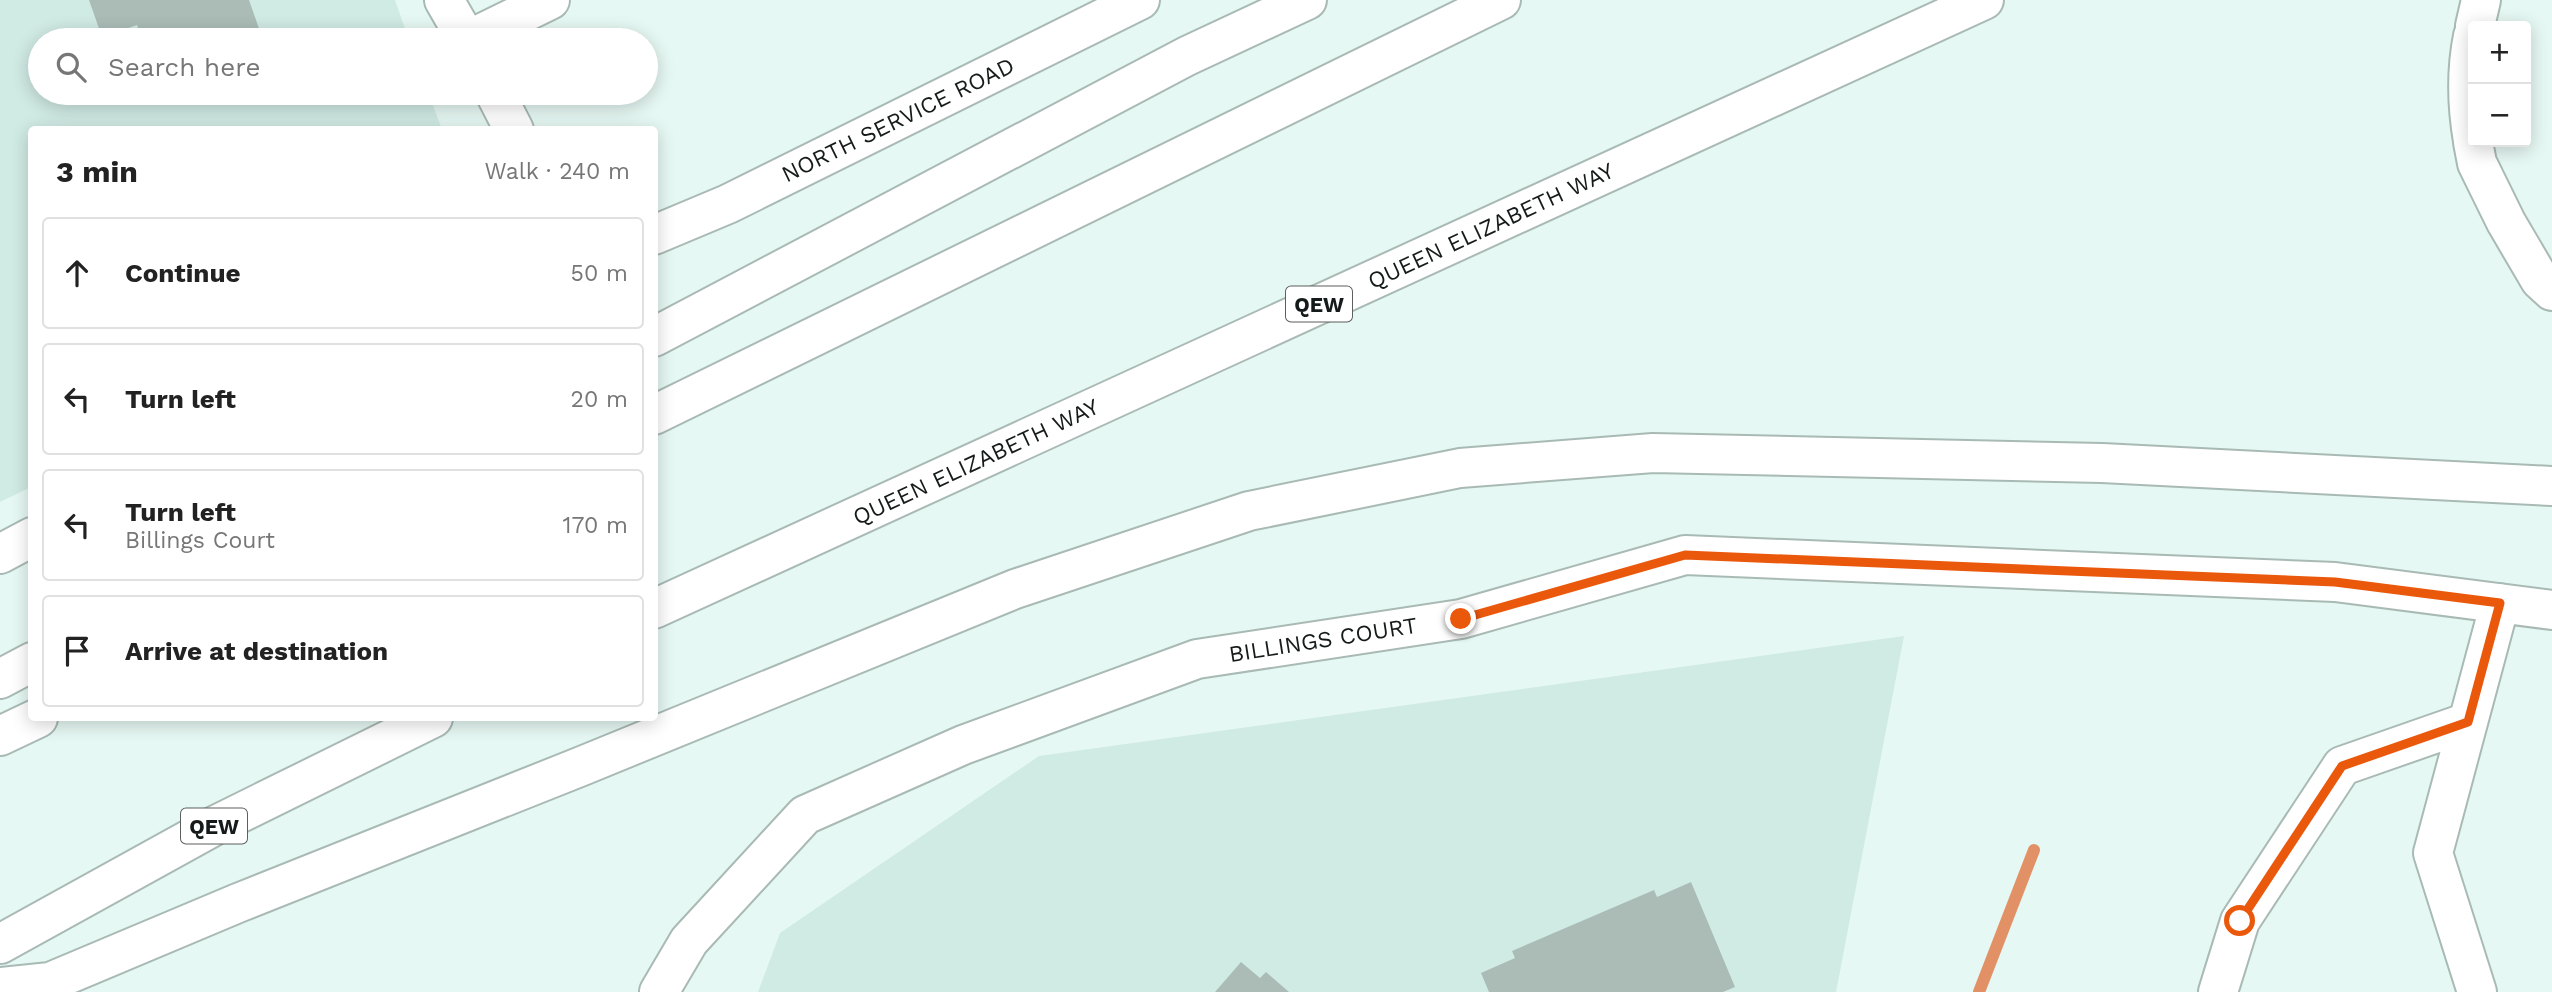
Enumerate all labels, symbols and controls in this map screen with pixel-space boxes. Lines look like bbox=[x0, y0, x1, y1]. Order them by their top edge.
map controls bbox=[2468, 21, 2531, 147]
button: + bbox=[2468, 21, 2531, 84]
search box bbox=[28, 28, 658, 105]
icon: search bbox=[52, 48, 90, 86]
text: Search here bbox=[108, 52, 260, 82]
street label: NORTH SERVICE ROAD bbox=[777, 52, 1019, 188]
button: − bbox=[2468, 84, 2531, 147]
text: 3 min bbox=[56, 154, 138, 189]
street label: QUEEN ELIZABETH WAY bbox=[1364, 157, 1618, 295]
text: Walk · 240 m bbox=[485, 158, 630, 185]
icon: ahead bbox=[58, 254, 96, 292]
text: Continue bbox=[125, 258, 241, 288]
text: 50 m bbox=[571, 260, 628, 287]
road number: QEW bbox=[1286, 286, 1352, 322]
icon: left bbox=[58, 380, 96, 418]
text: Turn left bbox=[125, 384, 236, 414]
text: 20 m bbox=[571, 386, 628, 413]
street label: QUEEN ELIZABETH WAY bbox=[849, 393, 1103, 531]
text: Turn left bbox=[125, 497, 236, 527]
icon: left bbox=[58, 506, 96, 544]
text: 170 m bbox=[563, 512, 628, 539]
text: Billings Court bbox=[125, 527, 275, 554]
route end bbox=[1445, 603, 1476, 634]
street label: BILLINGS COURT bbox=[1227, 612, 1419, 668]
icon: arrive bbox=[58, 632, 96, 670]
text: Arrive at destination bbox=[125, 636, 388, 666]
road number: QEW bbox=[181, 808, 247, 844]
route start bbox=[2224, 905, 2255, 936]

